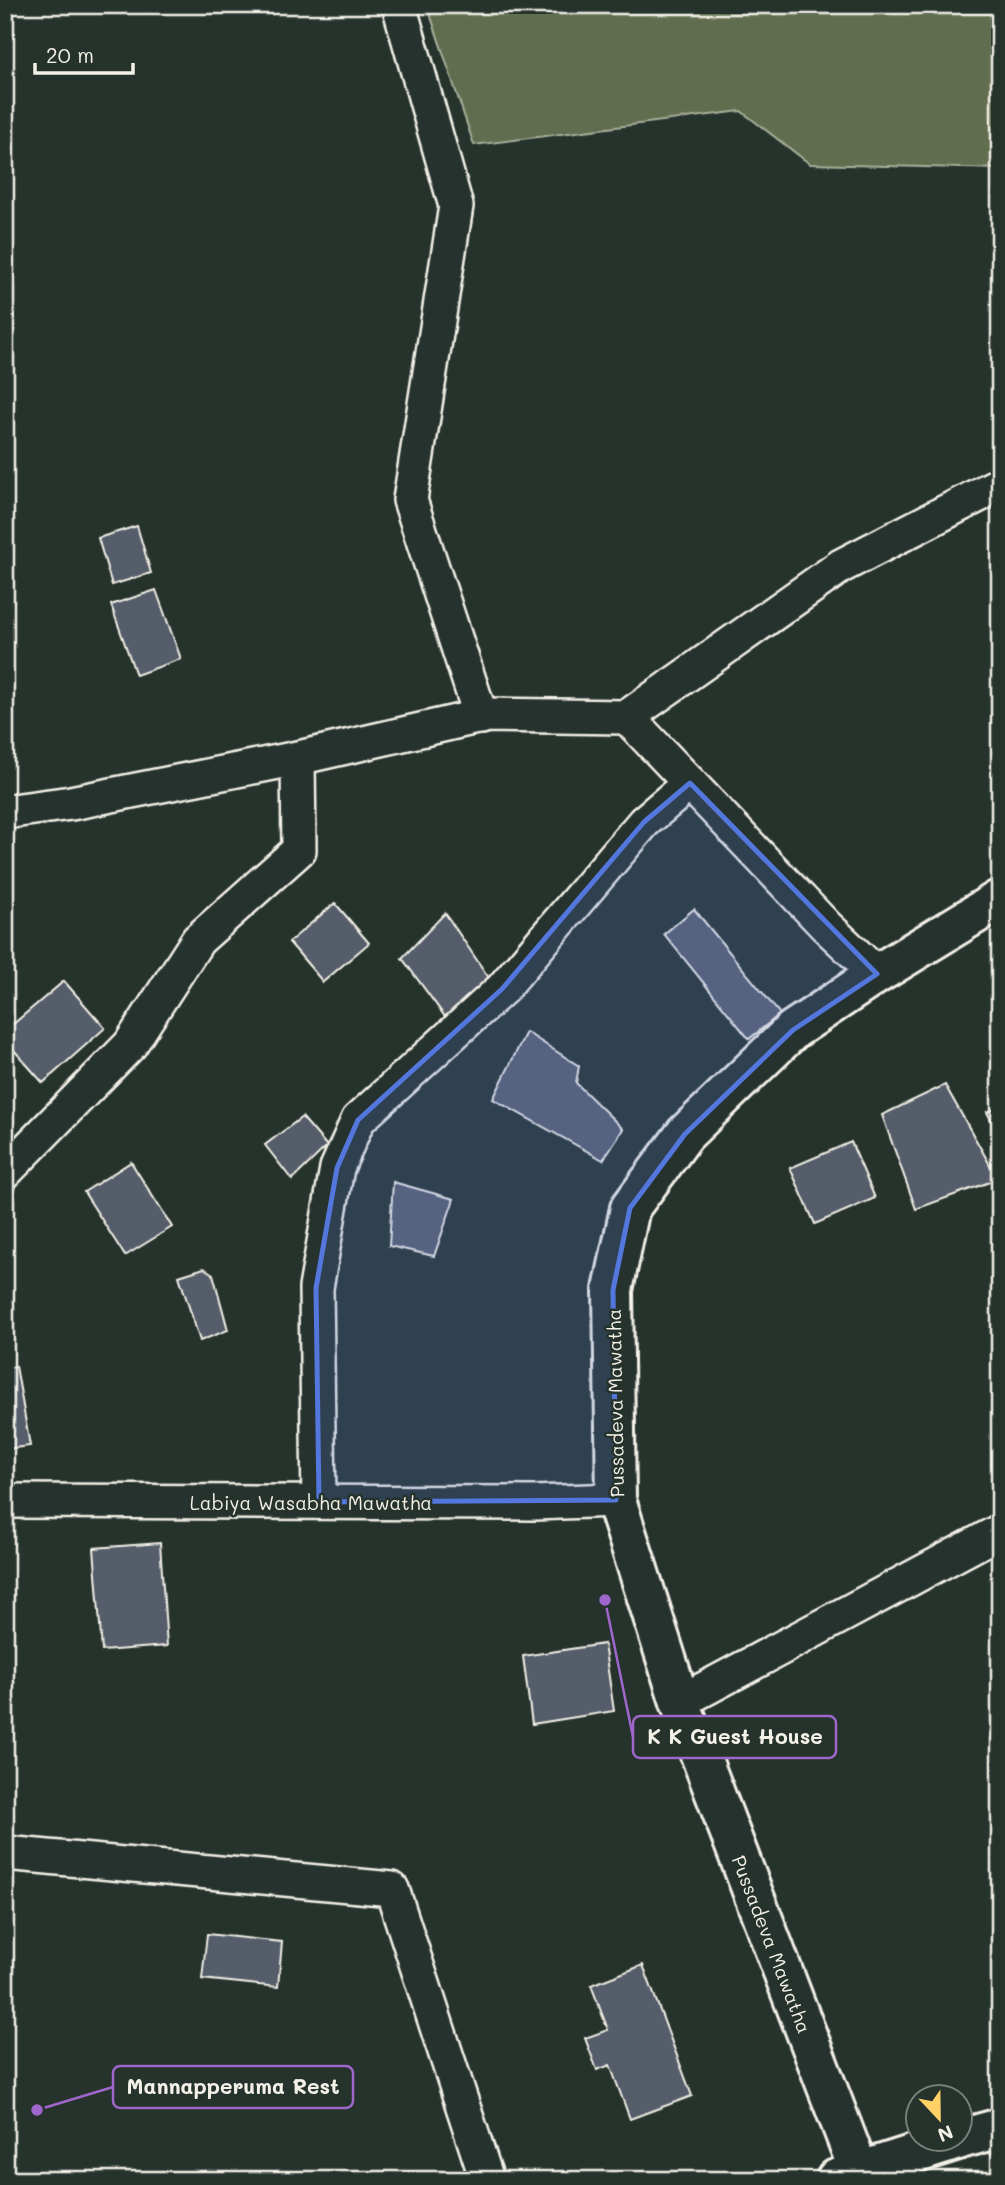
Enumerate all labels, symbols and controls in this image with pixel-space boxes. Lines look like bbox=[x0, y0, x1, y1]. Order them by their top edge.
scale bar bbox=[35, 32, 133, 76]
text: 20 m bbox=[46, 41, 94, 68]
street label: Pussadeva Mawatha bbox=[601, 1309, 629, 1497]
street label: Labiya Wasabha Mawatha bbox=[190, 1490, 432, 1515]
callout: K K Guest House bbox=[633, 1716, 836, 1758]
text: K K Guest House bbox=[647, 1722, 823, 1749]
street label: Pussadeva Mawatha bbox=[727, 1852, 817, 2036]
callout: Mannapperuma Rest bbox=[113, 2066, 353, 2108]
text: Mannapperuma Rest bbox=[127, 2072, 339, 2099]
north arrow bbox=[904, 2084, 974, 2154]
text: N bbox=[934, 2120, 957, 2149]

